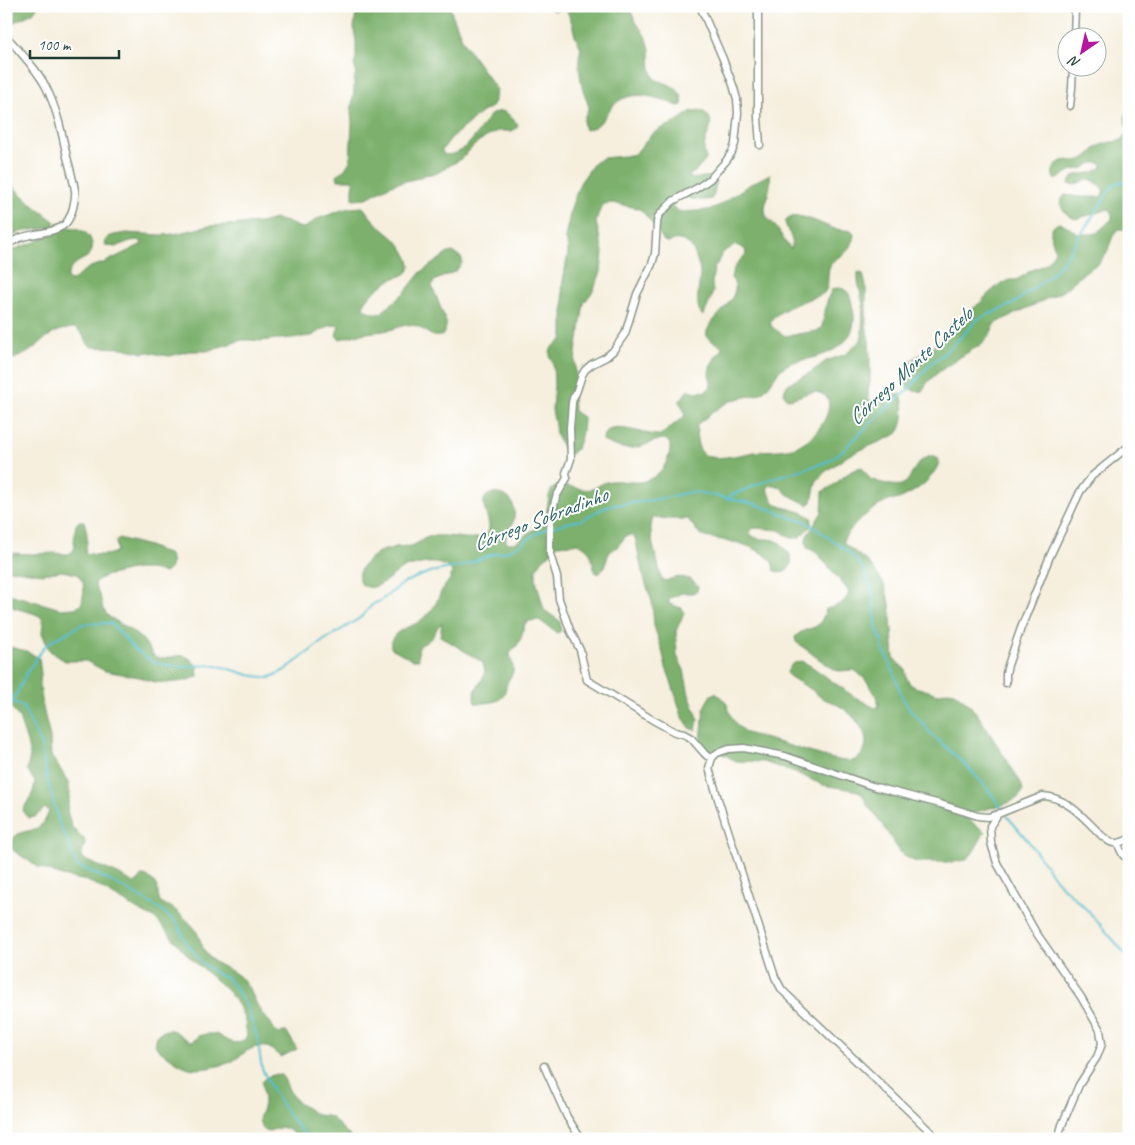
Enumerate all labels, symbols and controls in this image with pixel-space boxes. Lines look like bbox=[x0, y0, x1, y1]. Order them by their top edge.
scale bar bbox=[30, 28, 119, 60]
north arrow bbox=[1058, 28, 1108, 78]
text: 100 m bbox=[38, 36, 72, 55]
text: N bbox=[1065, 52, 1083, 72]
water label: Córrego Monte Castelo bbox=[842, 300, 979, 430]
water label: Córrego Sobradinho bbox=[469, 481, 613, 556]

